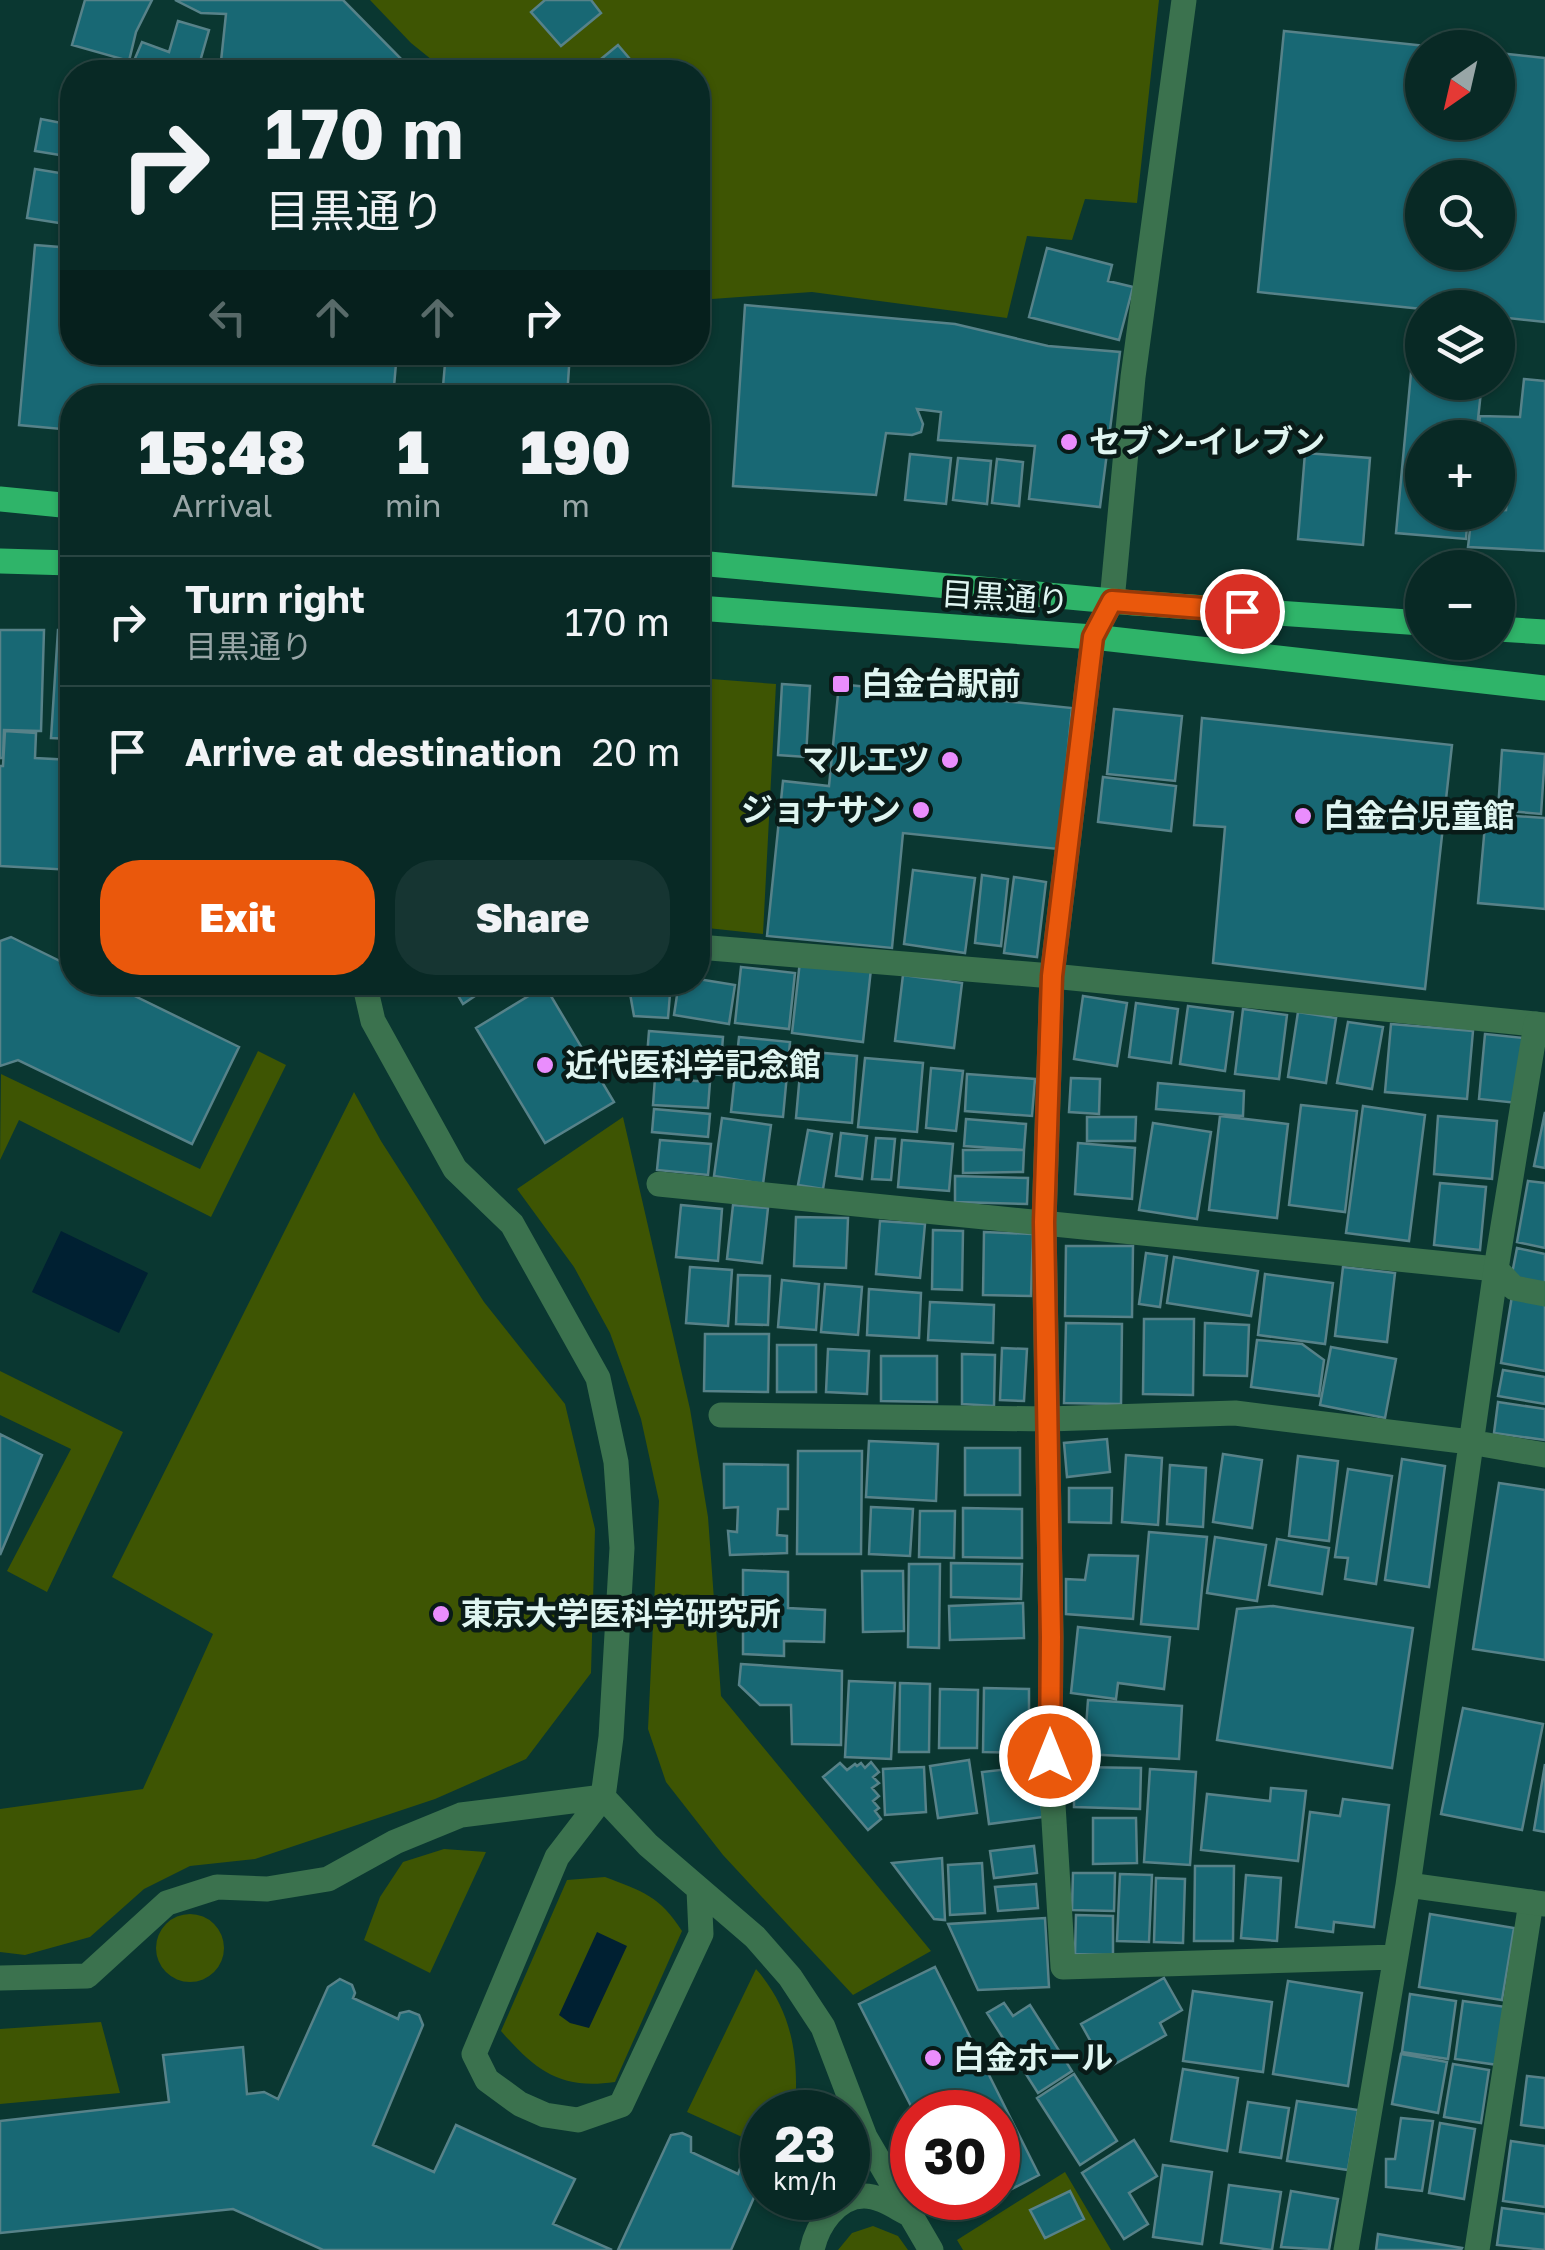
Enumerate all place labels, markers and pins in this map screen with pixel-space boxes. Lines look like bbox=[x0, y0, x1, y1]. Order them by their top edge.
place label: セブン-イレブン bbox=[1089, 422, 1325, 460]
marker: セブン-イレブン bbox=[1058, 431, 1080, 453]
pin bbox=[1200, 569, 1285, 654]
place label: 白金台駅前 bbox=[861, 664, 1021, 702]
marker: 白金台駅前 bbox=[830, 673, 852, 695]
place label: マルエツ bbox=[802, 740, 930, 778]
marker: マルエツ bbox=[939, 749, 961, 771]
place label: ジョナサン bbox=[741, 790, 901, 828]
place label: 白金台児童館 bbox=[1323, 796, 1515, 834]
marker: ジョナサン bbox=[910, 799, 932, 821]
marker: 白金台児童館 bbox=[1292, 805, 1314, 827]
place label: 近代医科学記念館 bbox=[565, 1045, 821, 1083]
marker: 近代医科学記念館 bbox=[534, 1054, 556, 1076]
place label: 東京大学医科学研究所 bbox=[461, 1594, 781, 1632]
marker: 東京大学医科学研究所 bbox=[430, 1603, 452, 1625]
place label: 白金ホール bbox=[953, 2038, 1113, 2076]
marker: 白金ホール bbox=[922, 2047, 944, 2069]

